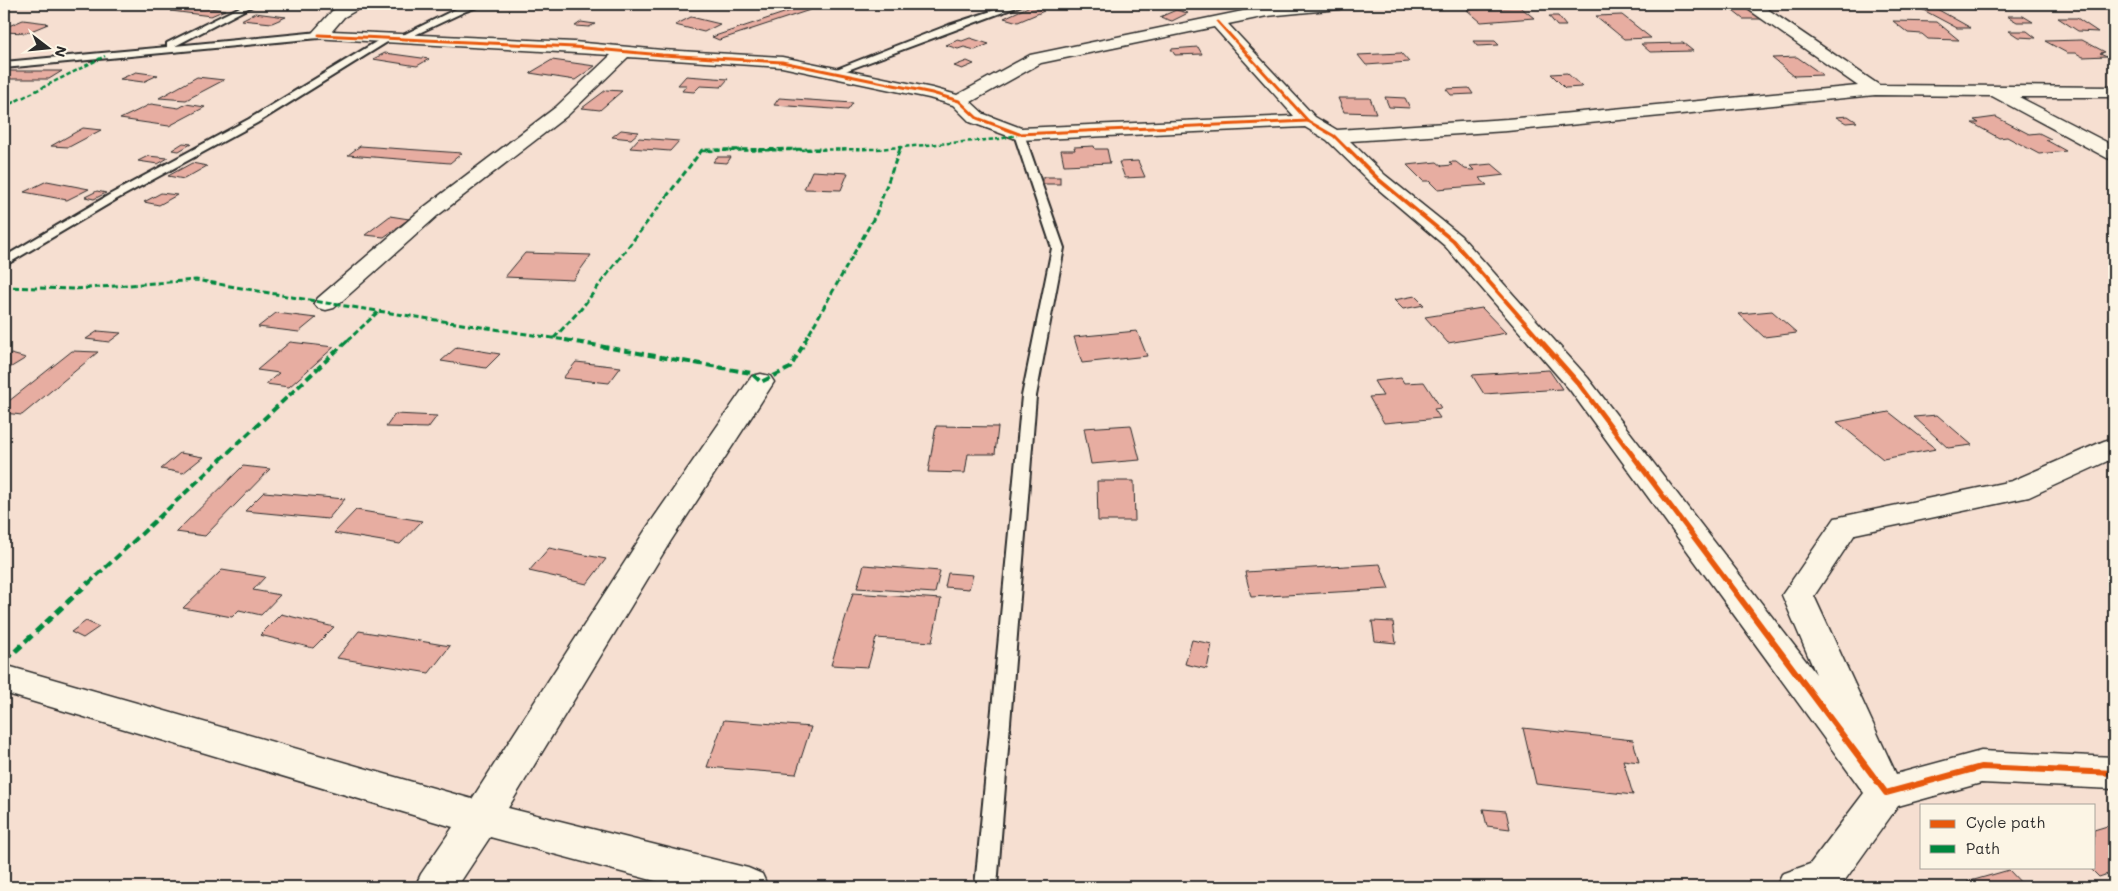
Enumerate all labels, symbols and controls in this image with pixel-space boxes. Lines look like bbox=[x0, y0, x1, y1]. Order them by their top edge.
north arrow bbox=[22, 22, 72, 72]
text: N bbox=[50, 44, 72, 59]
legend bbox=[1920, 804, 2096, 868]
text: Cycle path bbox=[1966, 812, 2045, 832]
text: Path bbox=[1966, 838, 2000, 858]

